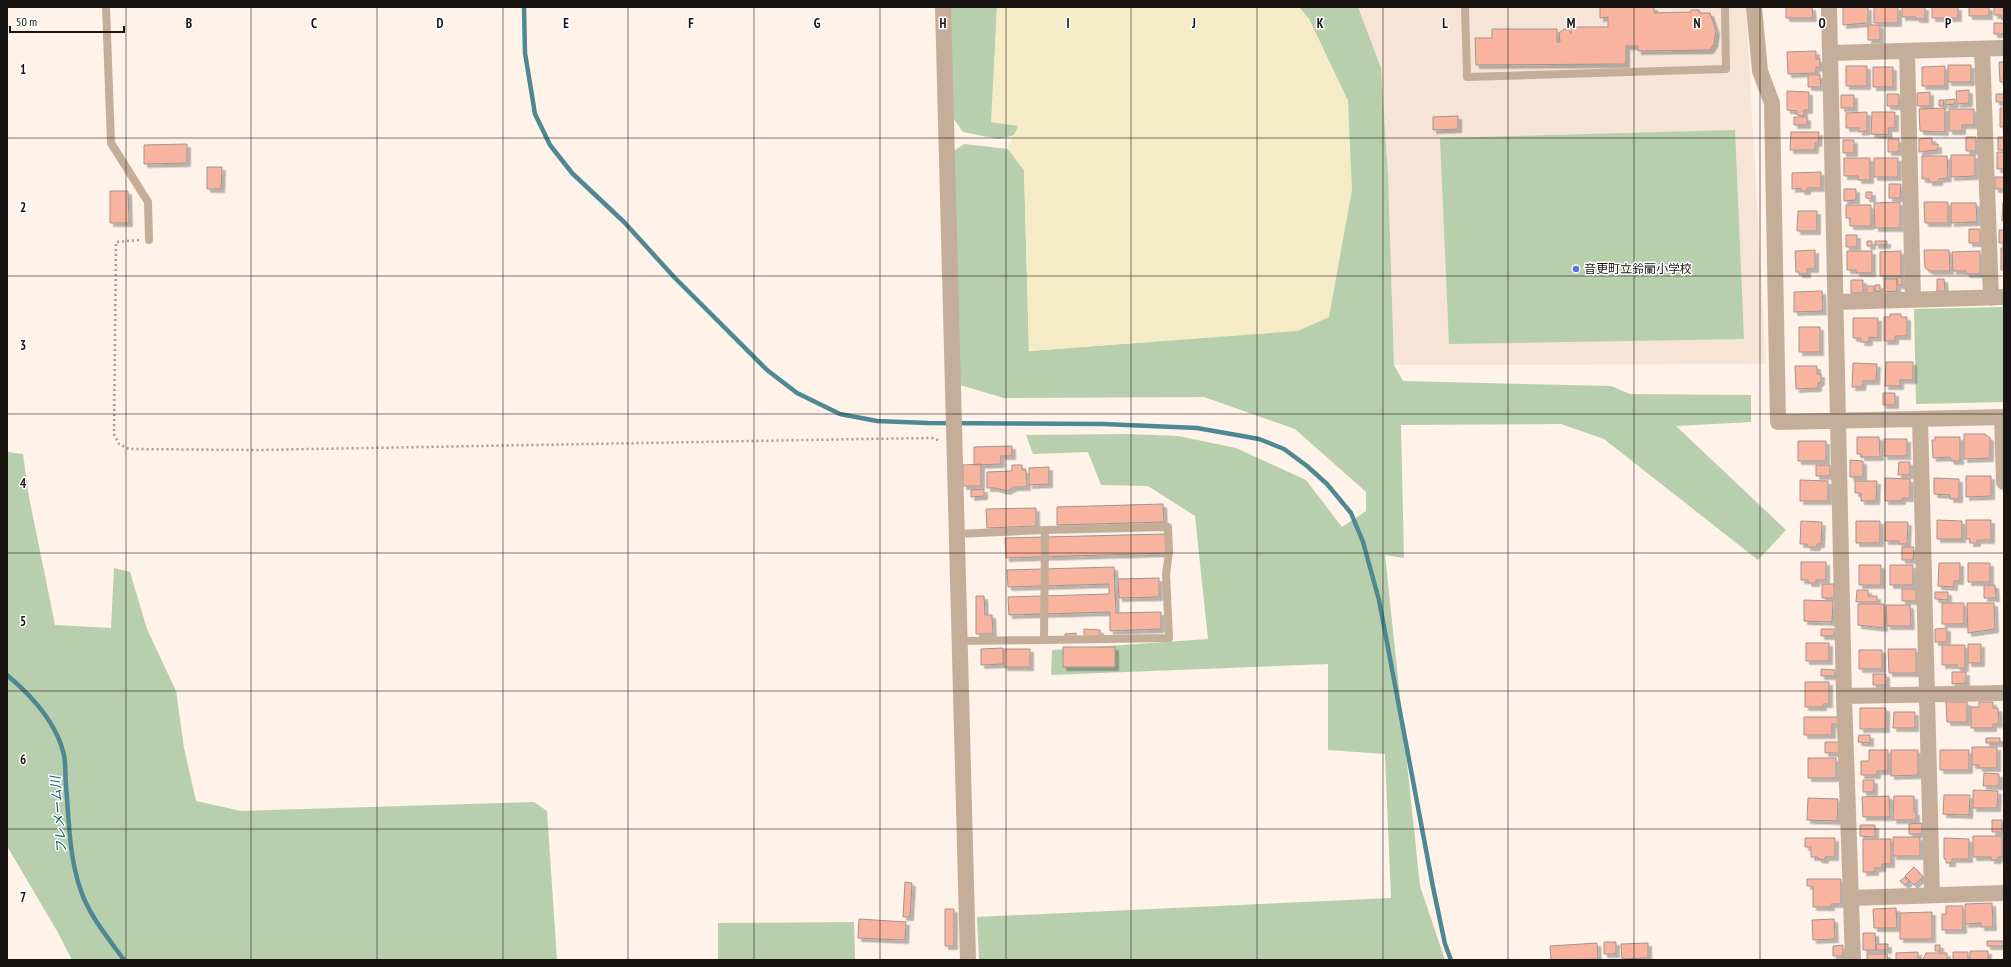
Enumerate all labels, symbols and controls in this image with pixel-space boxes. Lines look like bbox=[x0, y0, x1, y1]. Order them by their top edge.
scale bar bbox=[10, 8, 124, 34]
text: 50 m bbox=[16, 14, 37, 29]
text: B bbox=[186, 15, 192, 32]
text: C bbox=[311, 15, 317, 32]
text: D bbox=[437, 15, 444, 32]
text: E bbox=[563, 15, 569, 32]
text: F bbox=[688, 15, 694, 32]
text: G bbox=[814, 15, 821, 32]
text: H bbox=[940, 15, 947, 32]
text: I bbox=[1066, 15, 1070, 32]
text: J bbox=[1191, 15, 1196, 32]
text: K bbox=[1317, 15, 1324, 32]
text: L bbox=[1442, 15, 1448, 32]
text: M bbox=[1567, 15, 1576, 32]
text: N bbox=[1693, 15, 1701, 32]
text: O bbox=[1818, 15, 1826, 32]
text: P bbox=[1945, 15, 1951, 32]
text: 1 bbox=[20, 61, 26, 78]
text: 2 bbox=[20, 199, 26, 216]
place label: 音更町立鈴蘭小学校 bbox=[1584, 261, 1692, 276]
marker: 音更町立鈴蘭小学校 bbox=[1571, 264, 1581, 274]
text: 3 bbox=[20, 337, 26, 354]
text: 4 bbox=[20, 475, 27, 492]
text: 5 bbox=[20, 613, 26, 630]
text: 6 bbox=[20, 751, 26, 768]
water label: フレメーム川 bbox=[46, 774, 70, 854]
text: 7 bbox=[20, 889, 26, 906]

